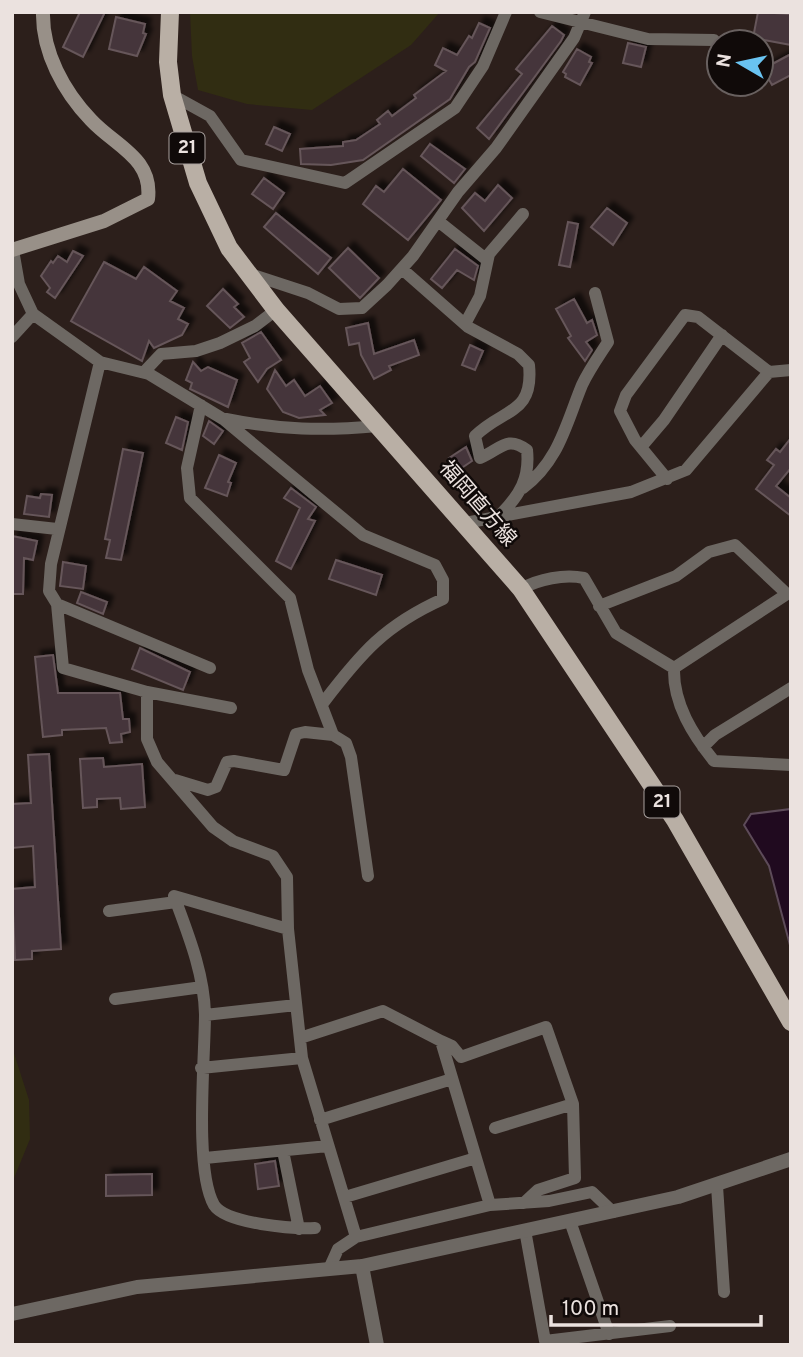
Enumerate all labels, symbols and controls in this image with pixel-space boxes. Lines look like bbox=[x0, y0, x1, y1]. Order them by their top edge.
north arrow bbox=[705, 28, 775, 98]
text: N bbox=[712, 52, 738, 69]
road number: 21 bbox=[170, 132, 204, 164]
street label: 福岡直方線 bbox=[432, 456, 522, 552]
road number: 21 bbox=[644, 786, 680, 818]
scale bar bbox=[551, 1284, 761, 1328]
text: 100 m bbox=[562, 1296, 619, 1323]

